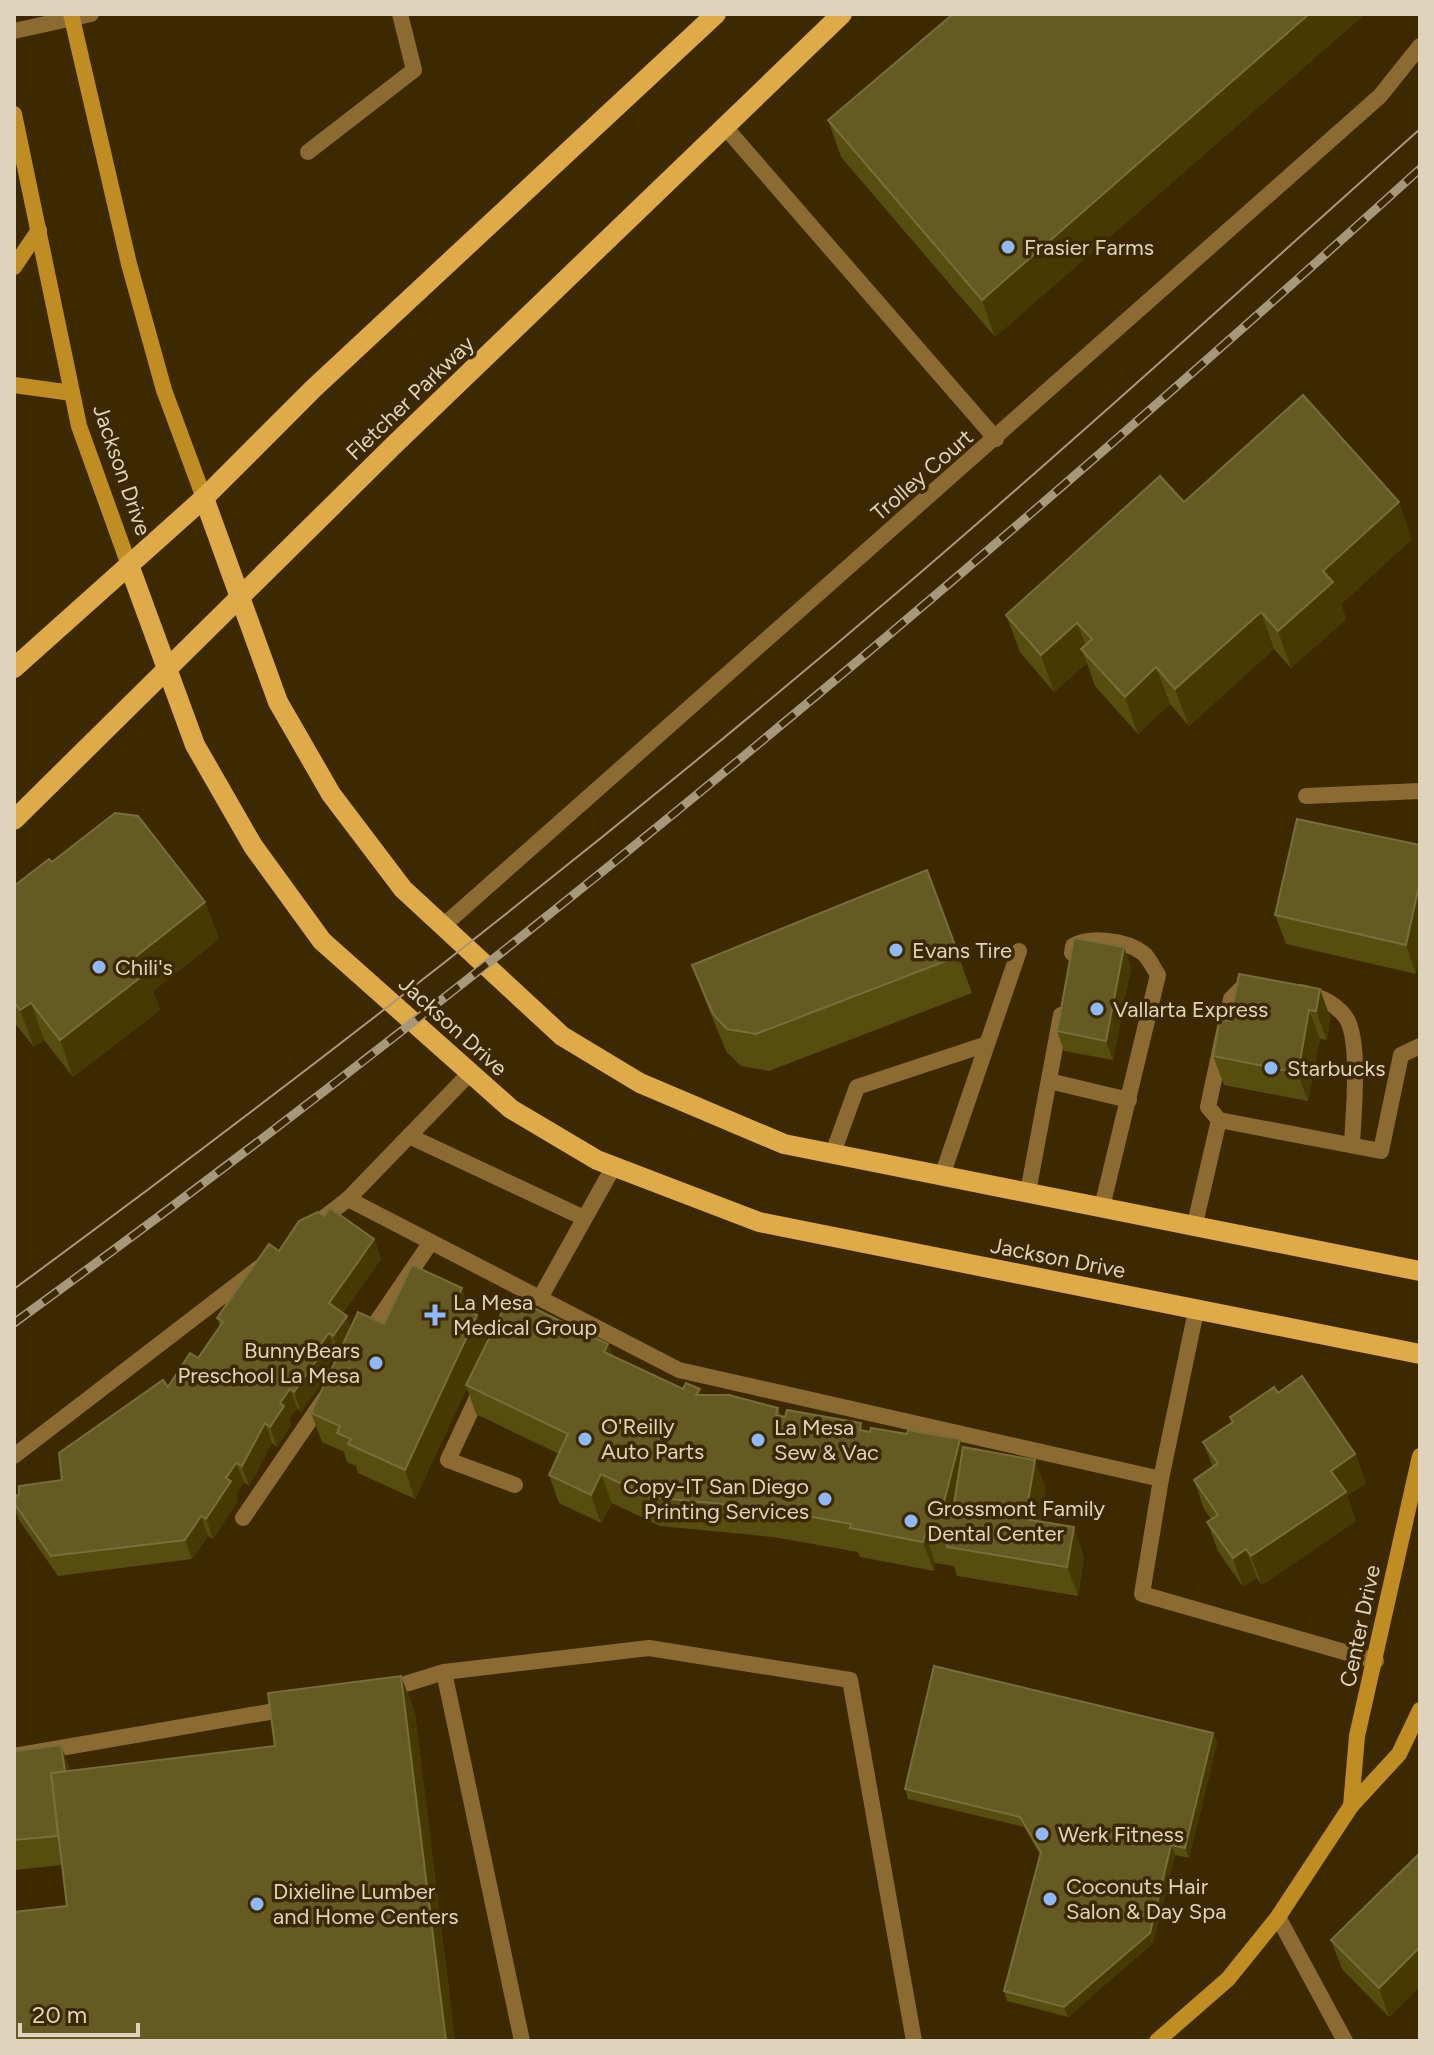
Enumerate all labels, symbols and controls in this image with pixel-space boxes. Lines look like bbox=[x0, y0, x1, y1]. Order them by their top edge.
place label: Frasier Farms bbox=[1024, 234, 1154, 261]
marker: Frasier Farms bbox=[999, 238, 1017, 256]
street label: Fletcher Parkway bbox=[340, 330, 480, 466]
street label: Jackson Drive bbox=[87, 401, 157, 539]
street label: Trolley Court bbox=[865, 423, 979, 527]
place label: Evans Tire bbox=[912, 937, 1012, 964]
marker: Evans Tire bbox=[887, 941, 905, 959]
place label: Chili's bbox=[115, 954, 173, 981]
marker: Chili's bbox=[90, 958, 108, 976]
street label: Jackson Drive bbox=[393, 970, 513, 1082]
place label: Vallarta Express bbox=[1113, 996, 1268, 1023]
marker: Vallarta Express bbox=[1088, 1000, 1106, 1018]
place label: Starbucks bbox=[1287, 1055, 1385, 1082]
marker: Starbucks bbox=[1262, 1059, 1280, 1077]
street label: Jackson Drive bbox=[988, 1232, 1128, 1284]
place label: La Mesa Medical Group bbox=[453, 1289, 597, 1341]
marker: La Mesa Medical Group bbox=[424, 1304, 446, 1326]
place label: BunnyBears Preschool La Mesa bbox=[177, 1337, 360, 1389]
marker: BunnyBears Preschool La Mesa bbox=[367, 1354, 385, 1372]
place label: O'Reilly Auto Parts bbox=[601, 1413, 704, 1465]
place label: La Mesa Sew & Vac bbox=[774, 1414, 879, 1466]
marker: O'Reilly Auto Parts bbox=[576, 1430, 594, 1448]
marker: La Mesa Sew & Vac bbox=[749, 1431, 767, 1449]
place label: Copy-IT San Diego Printing Services bbox=[623, 1473, 809, 1525]
marker: Copy-IT San Diego Printing Services bbox=[816, 1490, 834, 1508]
place label: Grossmont Family Dental Center bbox=[927, 1495, 1106, 1547]
marker: Grossmont Family Dental Center bbox=[902, 1512, 920, 1530]
street label: Center Drive bbox=[1334, 1562, 1386, 1690]
place label: Werk Fitness bbox=[1058, 1821, 1184, 1848]
marker: Werk Fitness bbox=[1033, 1825, 1051, 1843]
place label: Coconuts Hair Salon & Day Spa bbox=[1066, 1873, 1227, 1925]
place label: Dixieline Lumber and Home Centers bbox=[273, 1878, 458, 1930]
marker: Coconuts Hair Salon & Day Spa bbox=[1041, 1890, 1059, 1908]
marker: Dixieline Lumber and Home Centers bbox=[248, 1895, 266, 1913]
scale bar bbox=[20, 1987, 138, 2037]
text: 20 m bbox=[32, 2000, 87, 2029]

